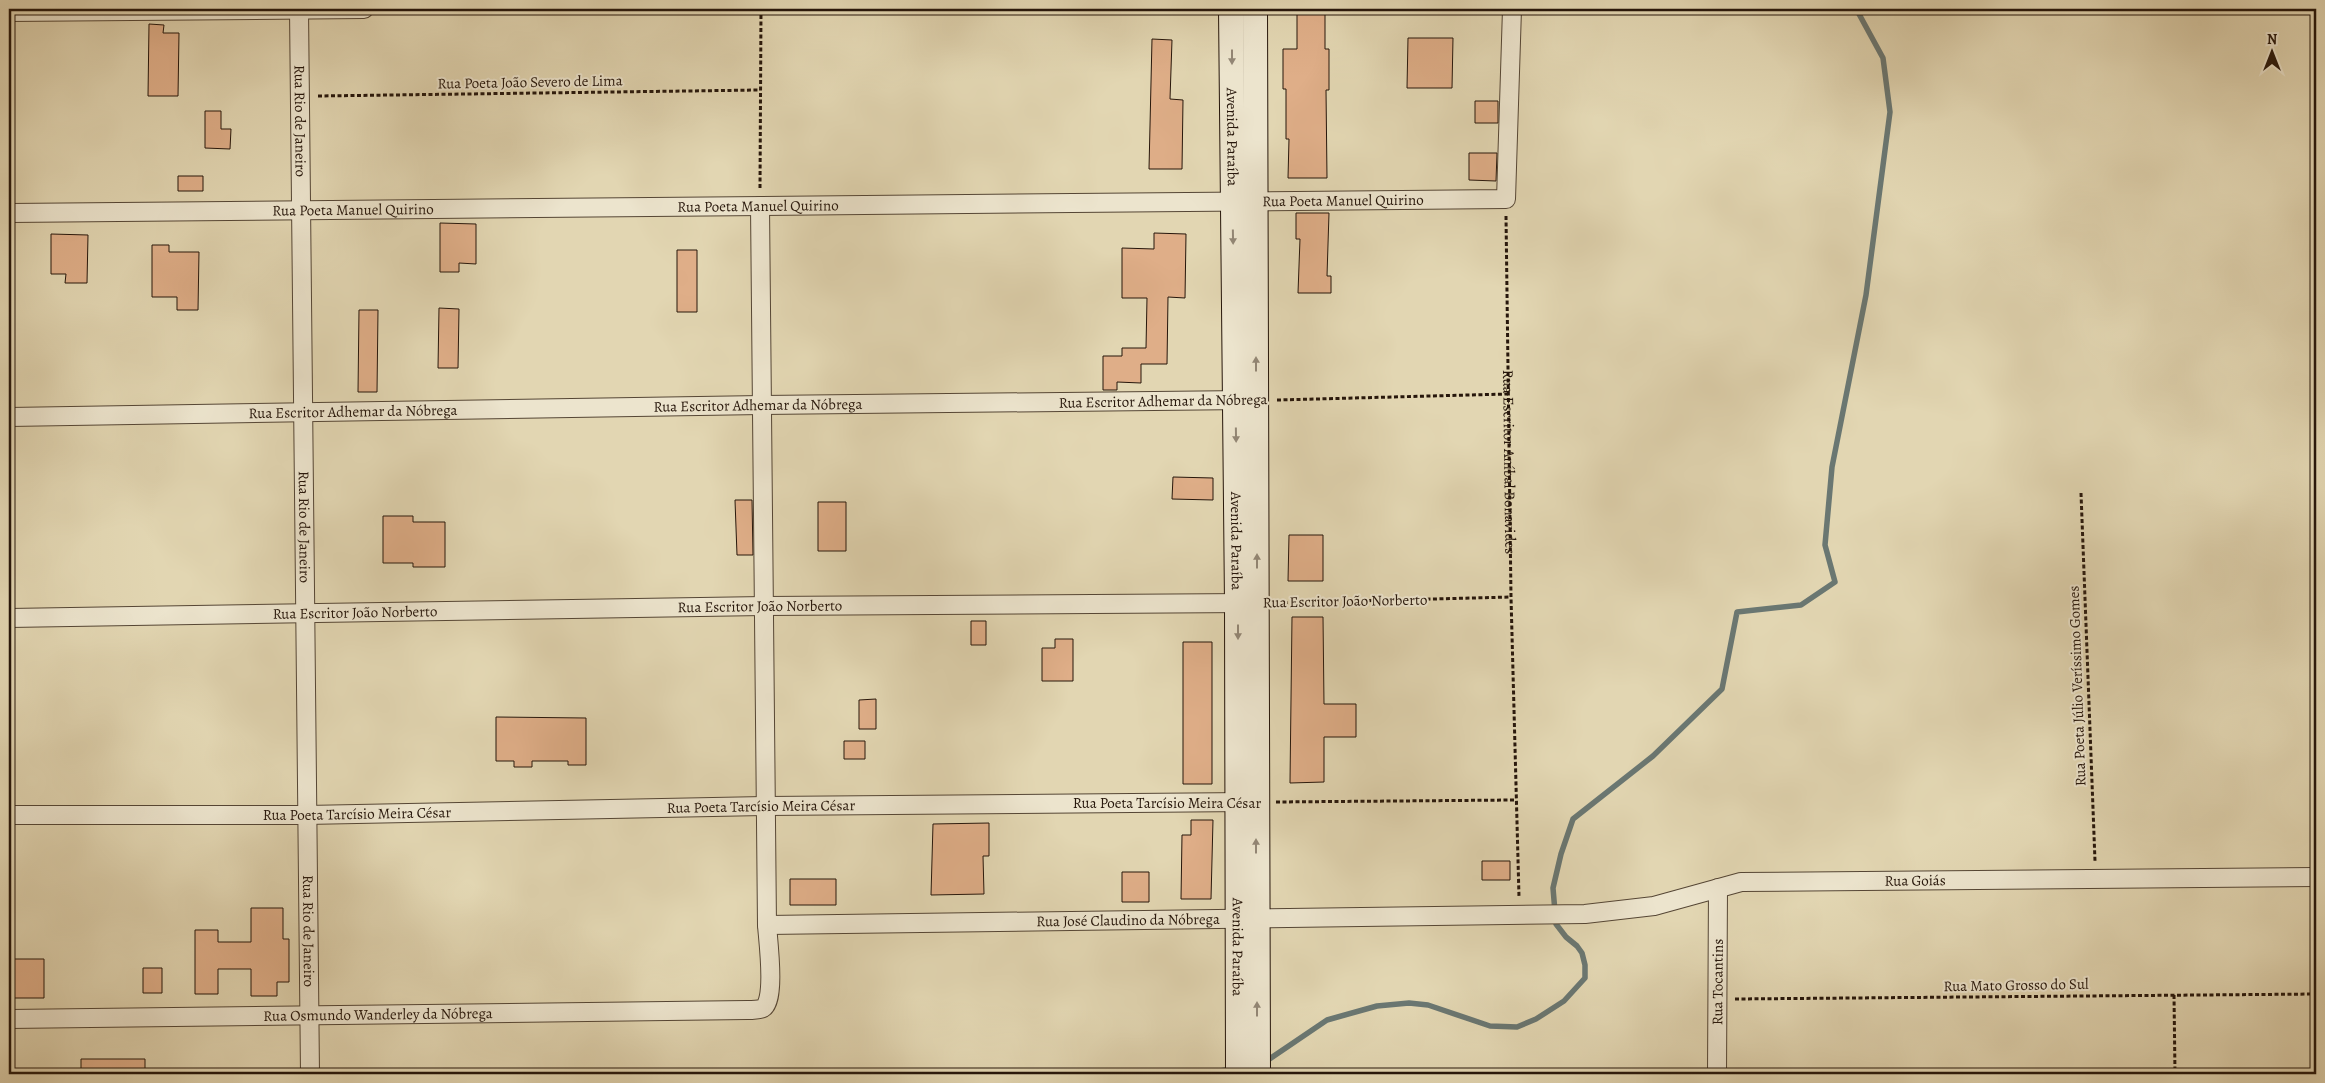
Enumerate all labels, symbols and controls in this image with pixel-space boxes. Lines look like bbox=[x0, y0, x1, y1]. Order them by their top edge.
north arrow bbox=[2248, 28, 2298, 78]
text: N bbox=[2267, 30, 2277, 49]
one-way arrow bbox=[1228, 50, 1236, 66]
street label: Rua Rio de Janeiro bbox=[290, 65, 311, 177]
street label: Rua Poeta João Severo de Lima bbox=[437, 70, 623, 94]
street label: Avenida Paraíba bbox=[1222, 87, 1243, 186]
street label: Rua Poeta Manuel Quirino bbox=[1262, 190, 1424, 211]
street label: Rua Poeta Manuel Quirino bbox=[677, 195, 839, 217]
street label: Rua Poeta Manuel Quirino bbox=[272, 199, 434, 221]
one-way arrow bbox=[1229, 230, 1237, 246]
one-way arrow bbox=[1252, 356, 1260, 372]
street label: Rua Escritor Aníbal Bonavides bbox=[1498, 370, 1520, 554]
street label: Rua Escritor Adhemar da Nóbrega bbox=[1058, 389, 1268, 413]
street label: Rua Escritor Adhemar da Nóbrega bbox=[653, 394, 863, 417]
street label: Rua Escritor Adhemar da Nóbrega bbox=[248, 400, 458, 423]
one-way arrow bbox=[1232, 427, 1240, 443]
street label: Rua Rio de Janeiro bbox=[294, 471, 315, 583]
street label: Avenida Paraíba bbox=[1226, 491, 1247, 590]
one-way arrow bbox=[1253, 553, 1261, 569]
street label: Rua Poeta Júlio Veríssimo Gomes bbox=[2064, 585, 2090, 787]
street label: Rua Escritor João Norberto bbox=[1263, 590, 1427, 612]
street label: Rua Escritor João Norberto bbox=[677, 596, 842, 617]
street label: Rua Escritor João Norberto bbox=[272, 601, 438, 624]
one-way arrow bbox=[1234, 625, 1242, 641]
street label: Rua Poeta Tarcísio Meira César bbox=[1073, 793, 1261, 813]
street label: Rua Poeta Tarcísio Meira César bbox=[666, 795, 856, 818]
street label: Rua Poeta Tarcísio Meira César bbox=[263, 802, 452, 825]
one-way arrow bbox=[1252, 838, 1260, 854]
street label: Rua Goiás bbox=[1884, 870, 1946, 891]
street label: Rua Rio de Janeiro bbox=[298, 875, 319, 987]
street label: Avenida Paraíba bbox=[1228, 897, 1248, 996]
street label: Rua José Claudino da Nóbrega bbox=[1036, 909, 1220, 931]
street label: Rua Tocantins bbox=[1707, 939, 1728, 1025]
street label: Rua Mato Grosso do Sul bbox=[1943, 974, 2089, 996]
one-way arrow bbox=[1253, 1000, 1261, 1016]
street label: Rua Osmundo Wanderley da Nóbrega bbox=[263, 1003, 493, 1026]

